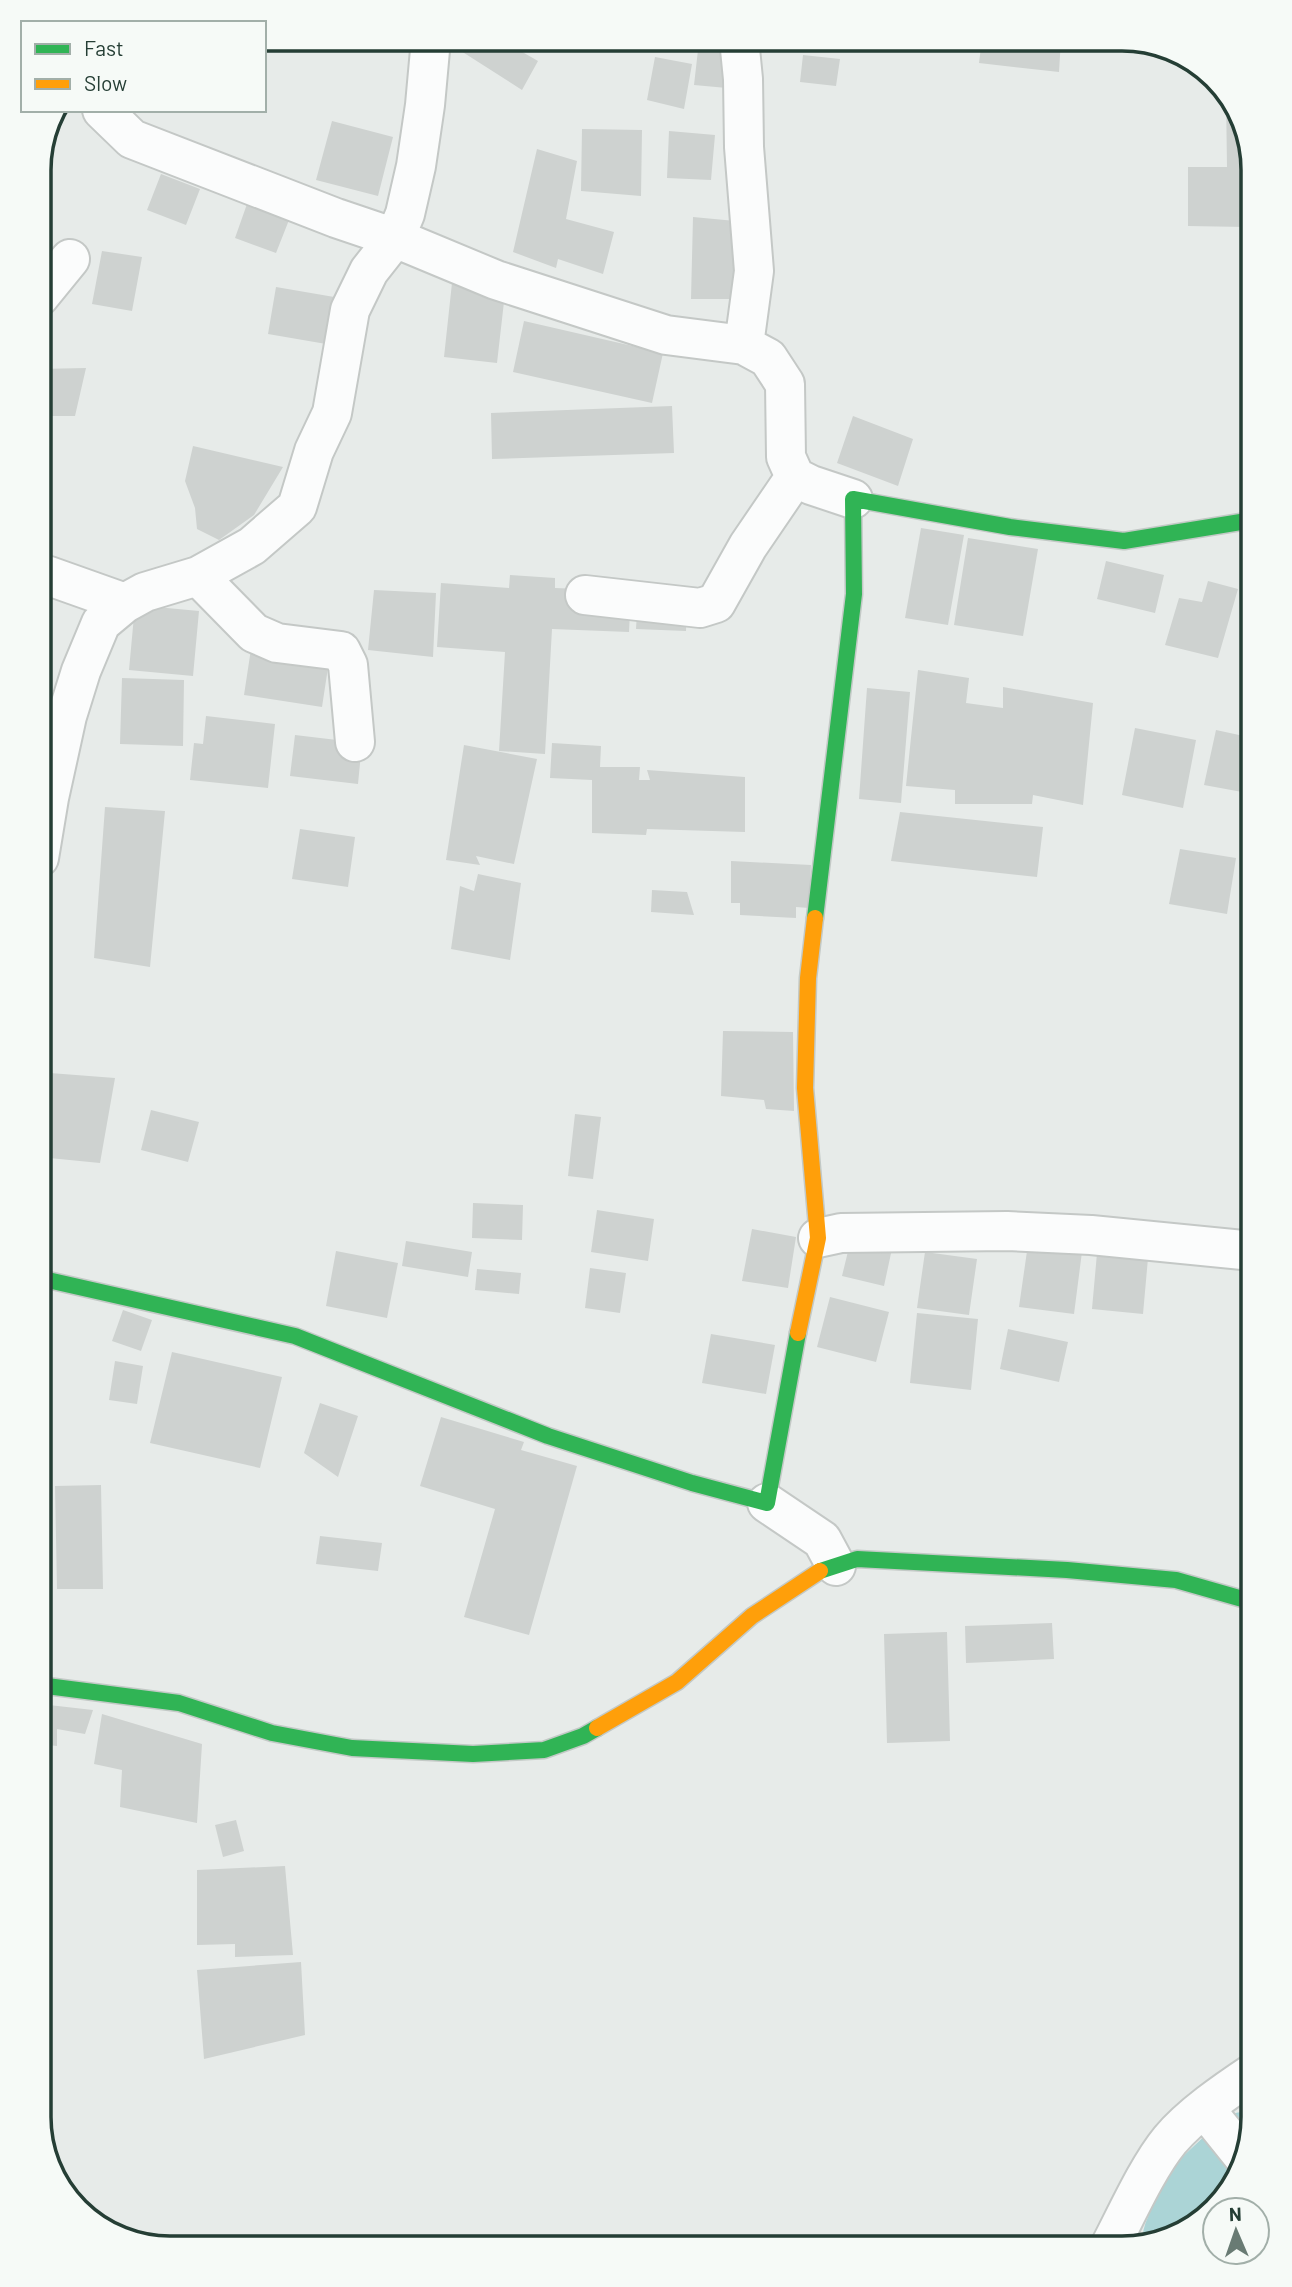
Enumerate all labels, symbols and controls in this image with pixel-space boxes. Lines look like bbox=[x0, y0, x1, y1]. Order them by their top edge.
legend bbox=[21, 21, 266, 112]
text: Fast bbox=[84, 35, 124, 60]
text: Slow bbox=[84, 70, 127, 95]
north arrow bbox=[1201, 2196, 1271, 2266]
text: N bbox=[1229, 2202, 1242, 2225]

